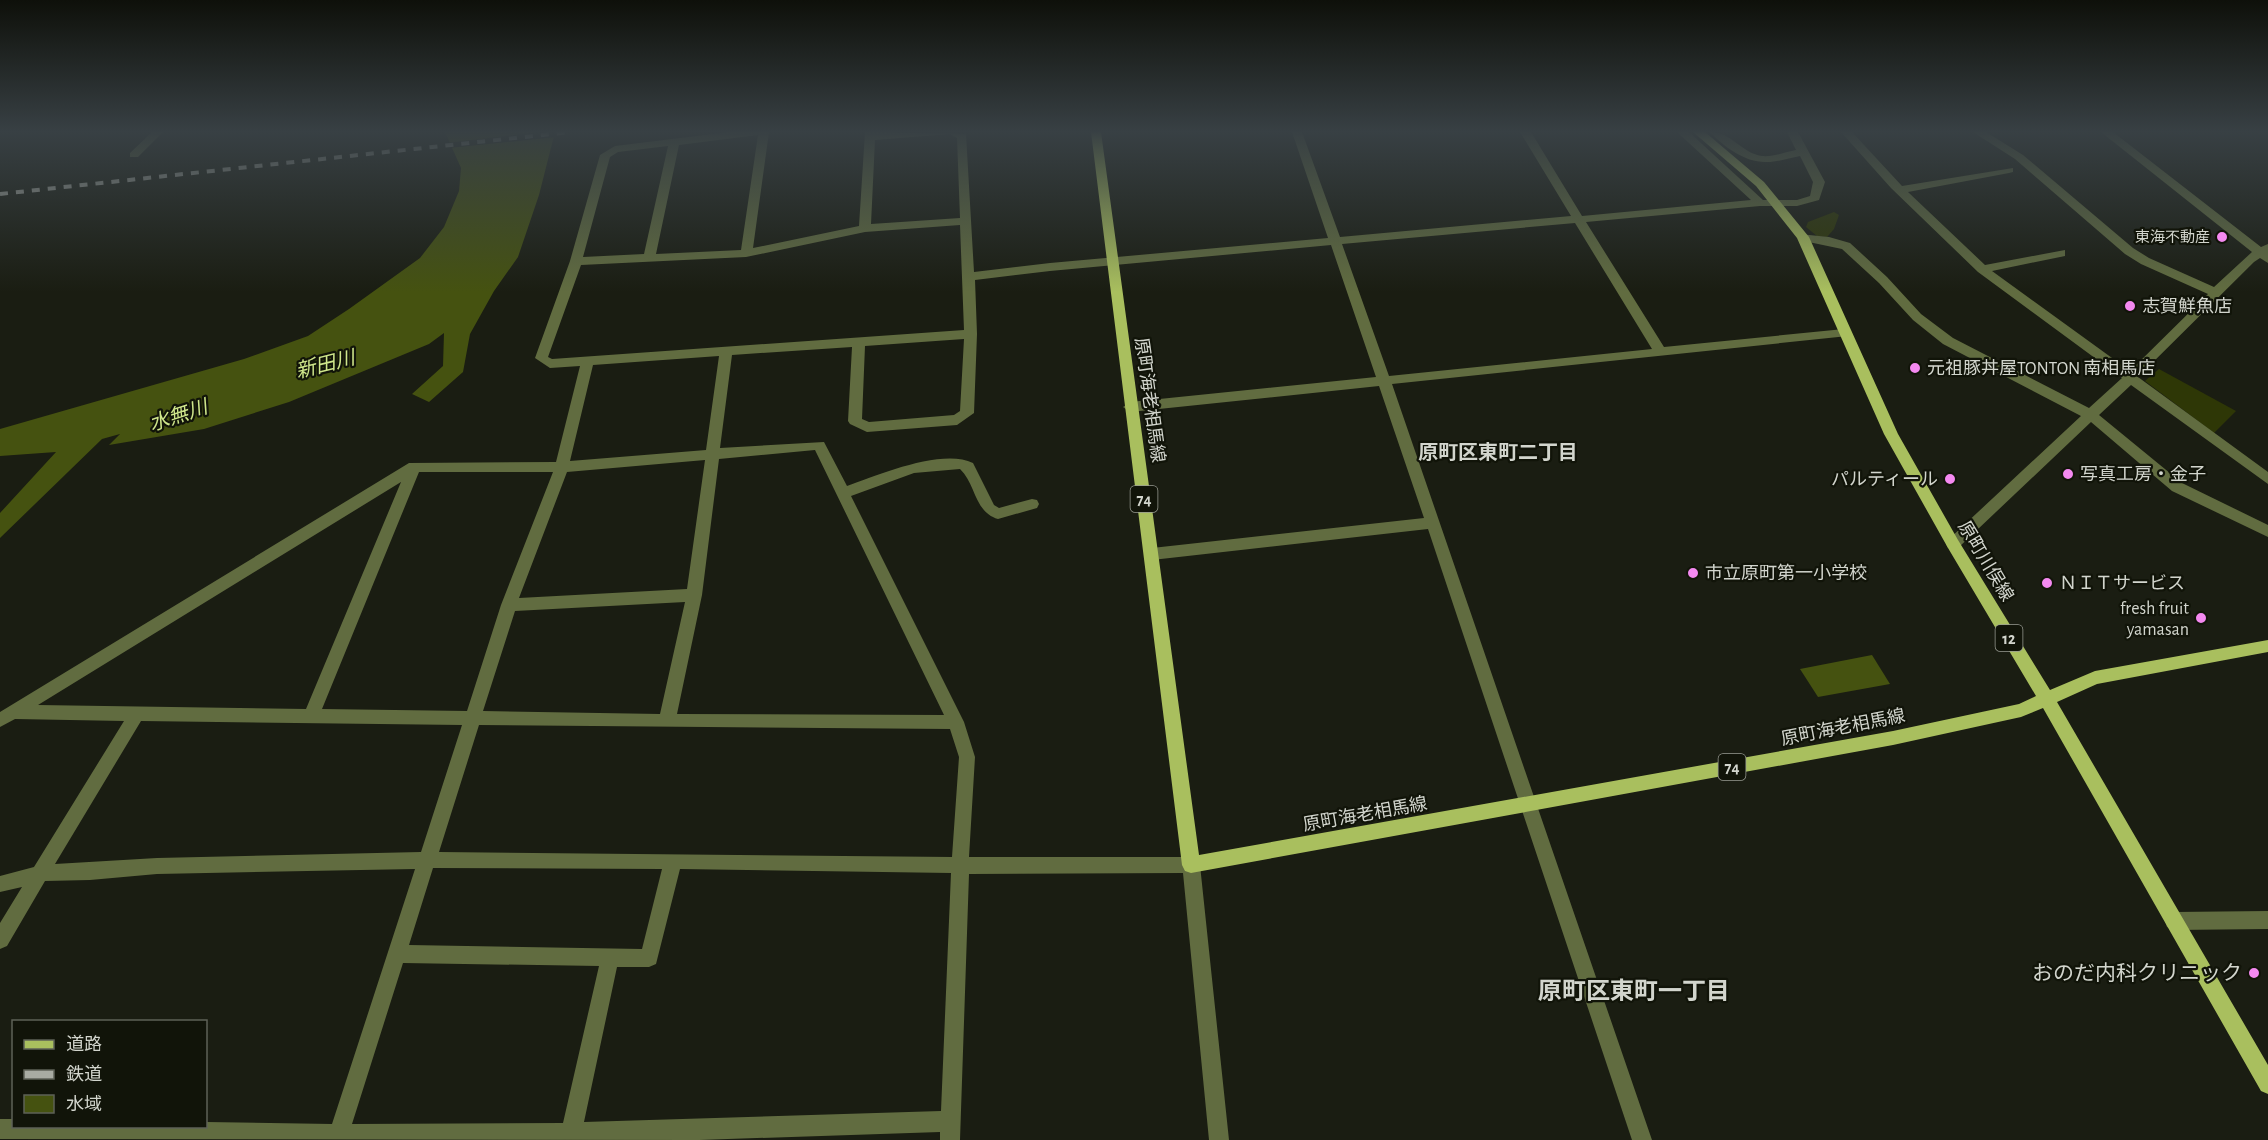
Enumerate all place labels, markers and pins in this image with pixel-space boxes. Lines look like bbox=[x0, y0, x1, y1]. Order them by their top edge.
place label: 東海不動産 bbox=[2135, 229, 2210, 245]
marker: 東海不動産 bbox=[2215, 230, 2229, 244]
place label: 志賀鮮魚店 bbox=[2142, 296, 2232, 316]
marker: 志賀鮮魚店 bbox=[2123, 299, 2137, 313]
place label: 元祖豚丼屋TONTON 南相馬店 bbox=[1927, 358, 2155, 378]
marker: 元祖豚丼屋TONTON 南相馬店 bbox=[1908, 361, 1922, 375]
place label: 写真工房・金子 bbox=[2080, 465, 2206, 484]
marker: 写真工房・金子 bbox=[2061, 467, 2075, 481]
place label: パルティール bbox=[1831, 471, 1938, 489]
marker: パルティール bbox=[1943, 472, 1957, 486]
place label: 市立原町第一小学校 bbox=[1705, 563, 1867, 583]
marker: 市立原町第一小学校 bbox=[1686, 566, 1700, 580]
place label: ＮＩＴサービス bbox=[2059, 574, 2185, 593]
marker: ＮＩＴサービス bbox=[2040, 576, 2054, 590]
place label: fresh fruit yamasan bbox=[2120, 600, 2189, 639]
marker: fresh fruit yamasan bbox=[2194, 611, 2208, 625]
place label: おのだ内科クリニック bbox=[2032, 962, 2242, 984]
marker: おのだ内科クリニック bbox=[2247, 966, 2261, 980]

